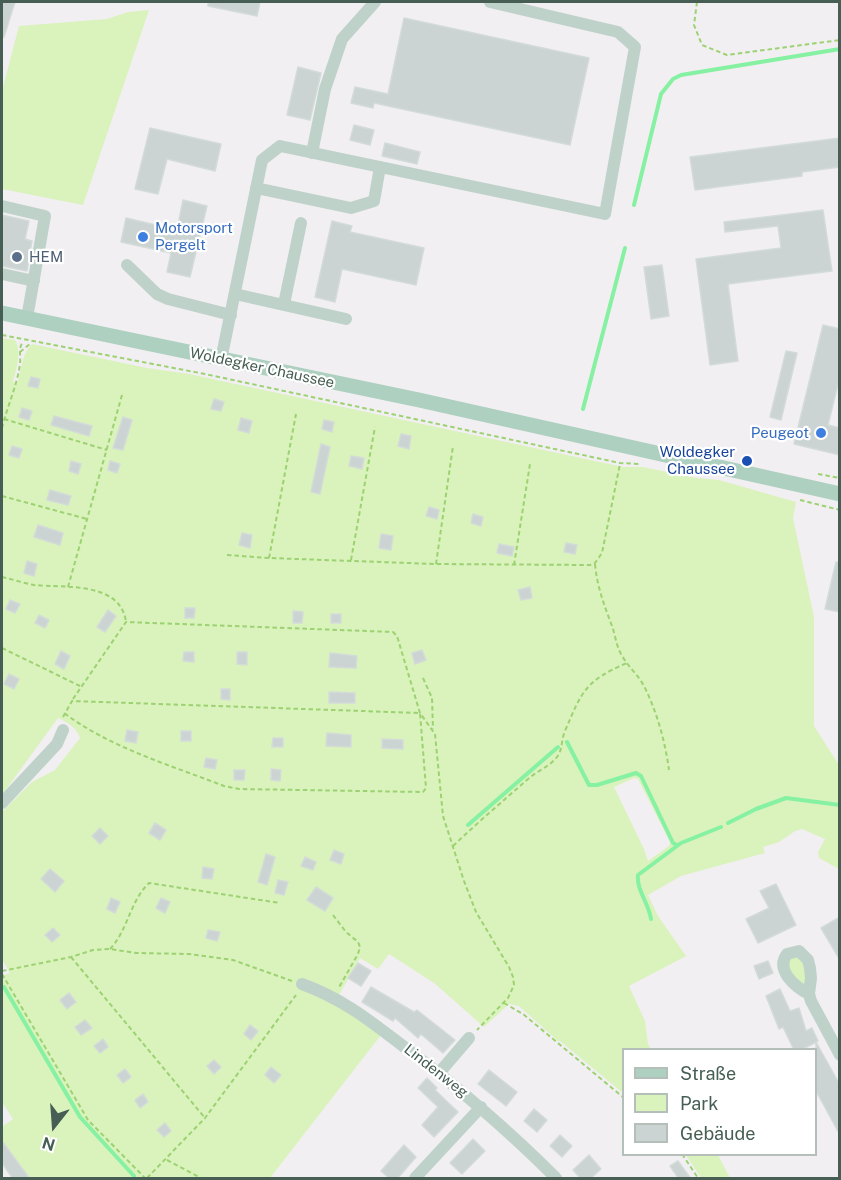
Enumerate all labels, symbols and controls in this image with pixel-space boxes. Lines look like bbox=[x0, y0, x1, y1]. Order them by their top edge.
place label: Motorsport Pergelt bbox=[155, 219, 233, 254]
marker: Motorsport Pergelt bbox=[136, 230, 150, 244]
place label: HEM bbox=[29, 248, 63, 266]
marker: HEM bbox=[10, 250, 24, 264]
street label: Woldegker Chaussee bbox=[188, 344, 336, 392]
place label: Peugeot bbox=[751, 424, 809, 442]
marker: Peugeot bbox=[814, 426, 828, 440]
place label: Woldegker Chaussee bbox=[660, 443, 735, 478]
marker: Woldegker Chaussee bbox=[740, 454, 754, 468]
street label: Lindenweg bbox=[400, 1040, 472, 1102]
legend bbox=[622, 1048, 817, 1156]
text: Straße bbox=[680, 1063, 736, 1084]
text: Park bbox=[680, 1093, 718, 1114]
north arrow bbox=[24, 1096, 84, 1156]
text: Gebäude bbox=[680, 1123, 755, 1144]
text: N bbox=[40, 1133, 57, 1155]

